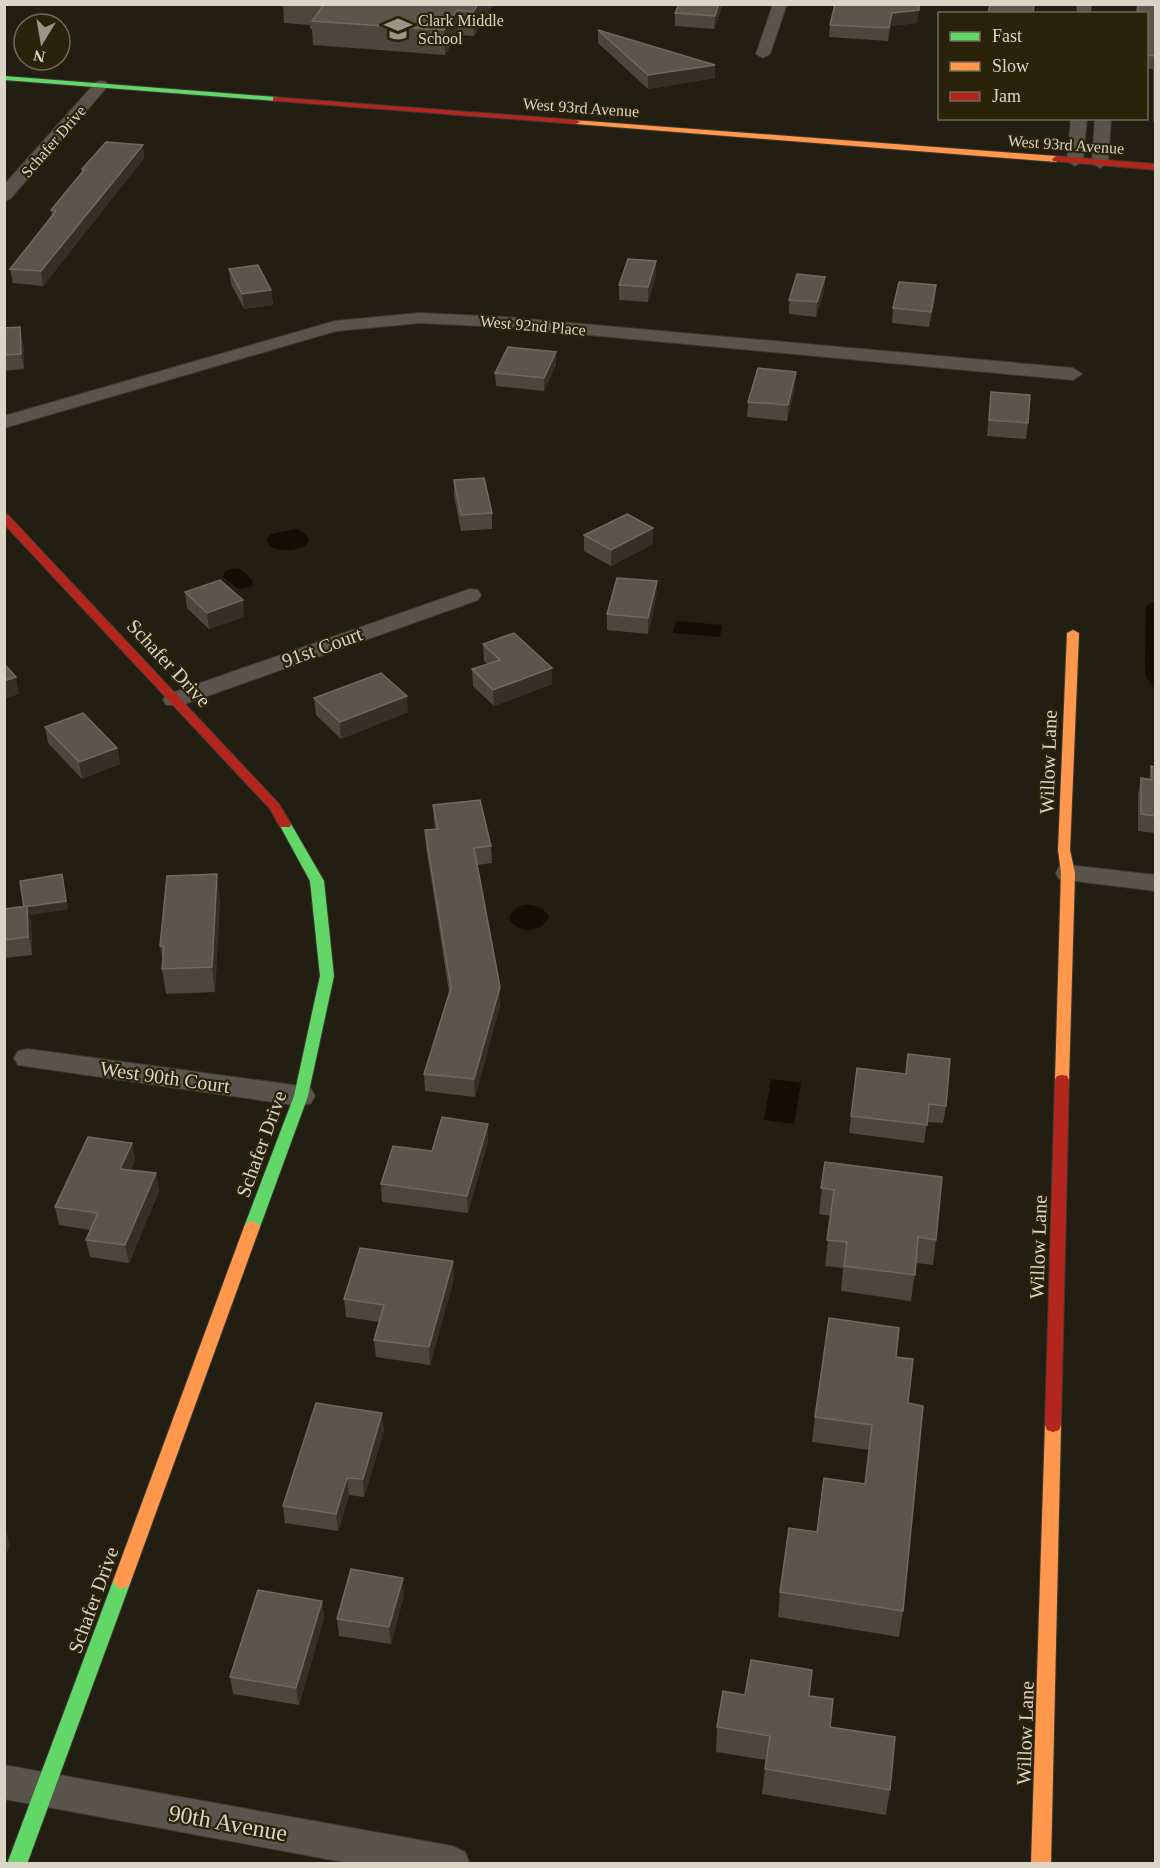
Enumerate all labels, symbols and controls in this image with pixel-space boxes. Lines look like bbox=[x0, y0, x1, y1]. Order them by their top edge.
north arrow bbox=[12, 12, 72, 72]
place label: Clark Middle School bbox=[418, 12, 504, 47]
legend bbox=[938, 12, 1148, 120]
school or university icon: Clark Middle School bbox=[383, 14, 413, 44]
text: Fast bbox=[992, 26, 1022, 46]
text: N bbox=[32, 47, 47, 66]
text: Slow bbox=[992, 56, 1029, 76]
text: Jam bbox=[992, 86, 1021, 106]
street label: West 93rd Avenue bbox=[522, 95, 640, 120]
street label: Schafer Drive bbox=[18, 102, 89, 181]
street label: West 93rd Avenue bbox=[1007, 132, 1125, 157]
street label: West 92nd Place bbox=[479, 312, 587, 339]
street label: Schafer Drive bbox=[123, 615, 215, 711]
street label: 91st Court bbox=[279, 622, 366, 672]
street label: Willow Lane bbox=[1035, 709, 1061, 814]
street label: West 90th Court bbox=[99, 1057, 232, 1097]
street label: Schafer Drive bbox=[232, 1088, 290, 1200]
street label: Willow Lane bbox=[1025, 1194, 1051, 1299]
street label: Schafer Drive bbox=[64, 1544, 122, 1656]
street label: Willow Lane bbox=[1012, 1680, 1038, 1785]
street label: 90th Avenue bbox=[167, 1800, 289, 1846]

